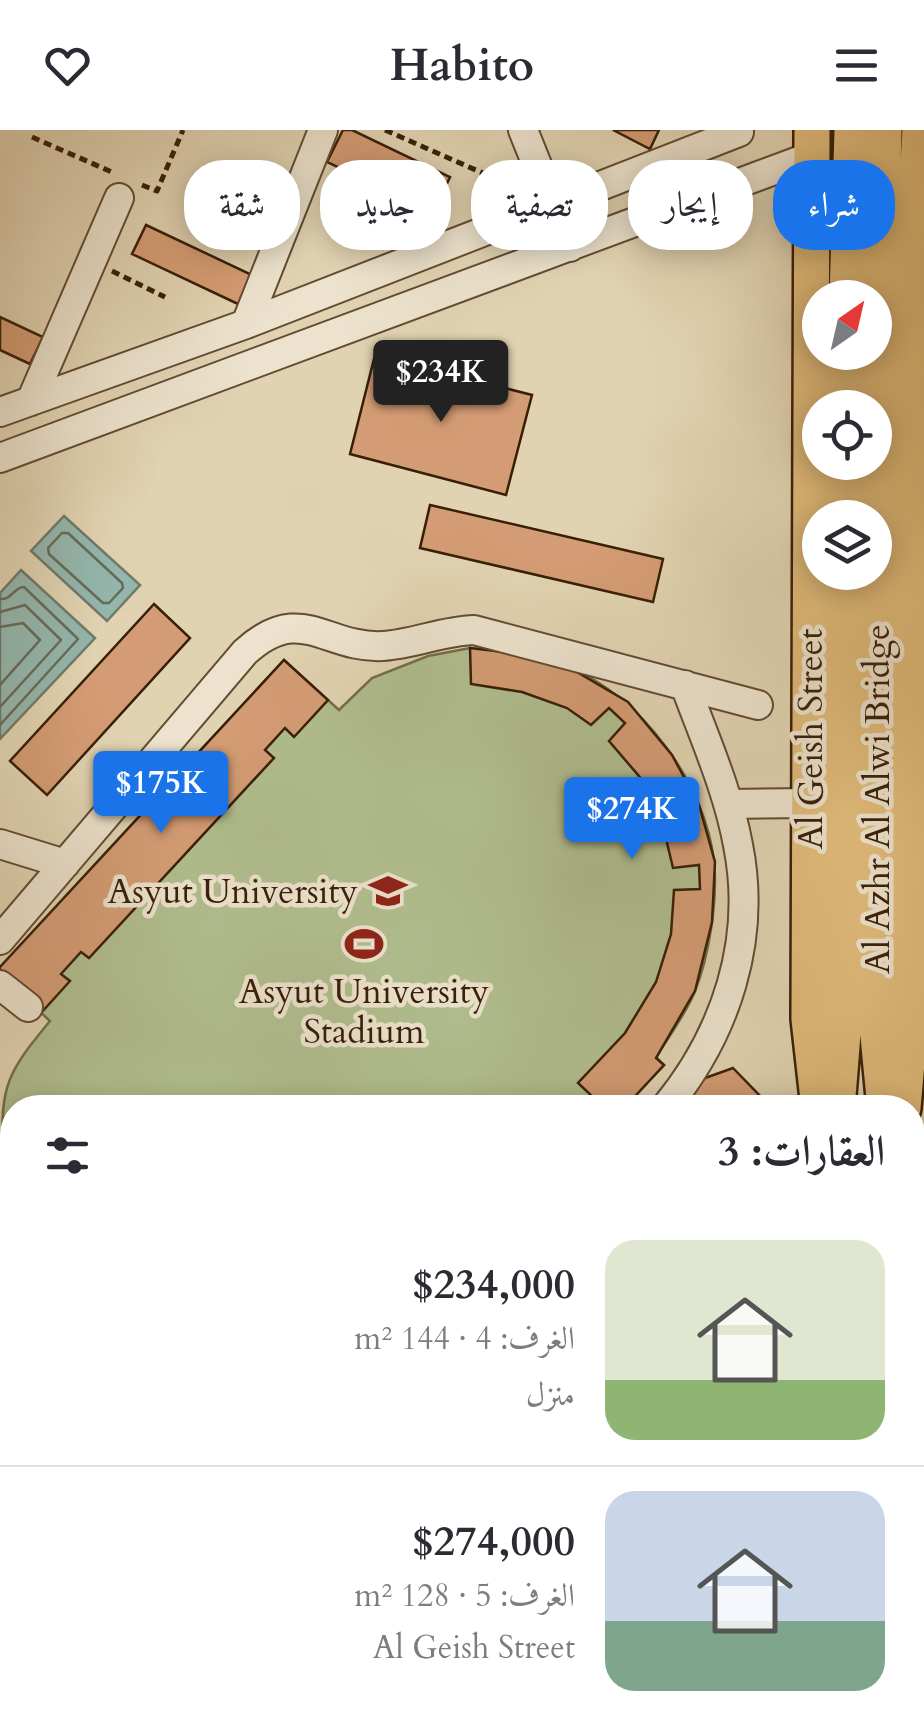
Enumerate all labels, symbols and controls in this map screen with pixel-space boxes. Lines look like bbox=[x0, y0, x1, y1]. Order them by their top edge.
text: Habito bbox=[390, 35, 534, 96]
icon: heart bbox=[40, 38, 95, 93]
icon: menu bbox=[829, 38, 884, 93]
chip: شقة bbox=[184, 160, 300, 250]
chip: جديد bbox=[320, 160, 451, 250]
chip: تصفية bbox=[471, 160, 608, 250]
chip: إيجار bbox=[628, 160, 753, 250]
chip: شراء bbox=[773, 160, 895, 250]
north arrow bbox=[802, 280, 892, 370]
map controls bbox=[802, 280, 892, 590]
pin: $234K bbox=[371, 340, 511, 425]
text: $234K bbox=[395, 350, 487, 394]
button: locate bbox=[802, 390, 892, 480]
button: layers bbox=[802, 500, 892, 590]
street label: Al Azhr Al Alwi Bridge bbox=[854, 624, 902, 974]
street label: Al Geish Street bbox=[787, 628, 835, 850]
pin: $175K bbox=[91, 751, 231, 836]
text: $175K bbox=[115, 761, 207, 805]
pin: $274K bbox=[562, 777, 702, 862]
text: $274K bbox=[586, 787, 678, 831]
place label: Asyut University bbox=[107, 868, 358, 916]
school or university icon: Asyut University bbox=[367, 870, 409, 912]
sports icon: Asyut University Stadium bbox=[343, 923, 385, 965]
place label: Asyut University Stadium bbox=[239, 968, 490, 1056]
text: العقارات: 3 bbox=[718, 1123, 885, 1180]
icon: filters bbox=[40, 1128, 95, 1183]
text: $234,000 bbox=[412, 1256, 575, 1313]
icon: home bbox=[685, 1280, 805, 1400]
text: الغرف: 4 · 144 m² bbox=[354, 1317, 575, 1361]
text: منزل bbox=[526, 1373, 575, 1417]
text: $274,000 bbox=[412, 1513, 575, 1570]
icon: home bbox=[685, 1531, 805, 1651]
text: الغرف: 5 · 128 m² bbox=[354, 1574, 575, 1618]
text: Al Geish Street bbox=[373, 1626, 575, 1670]

